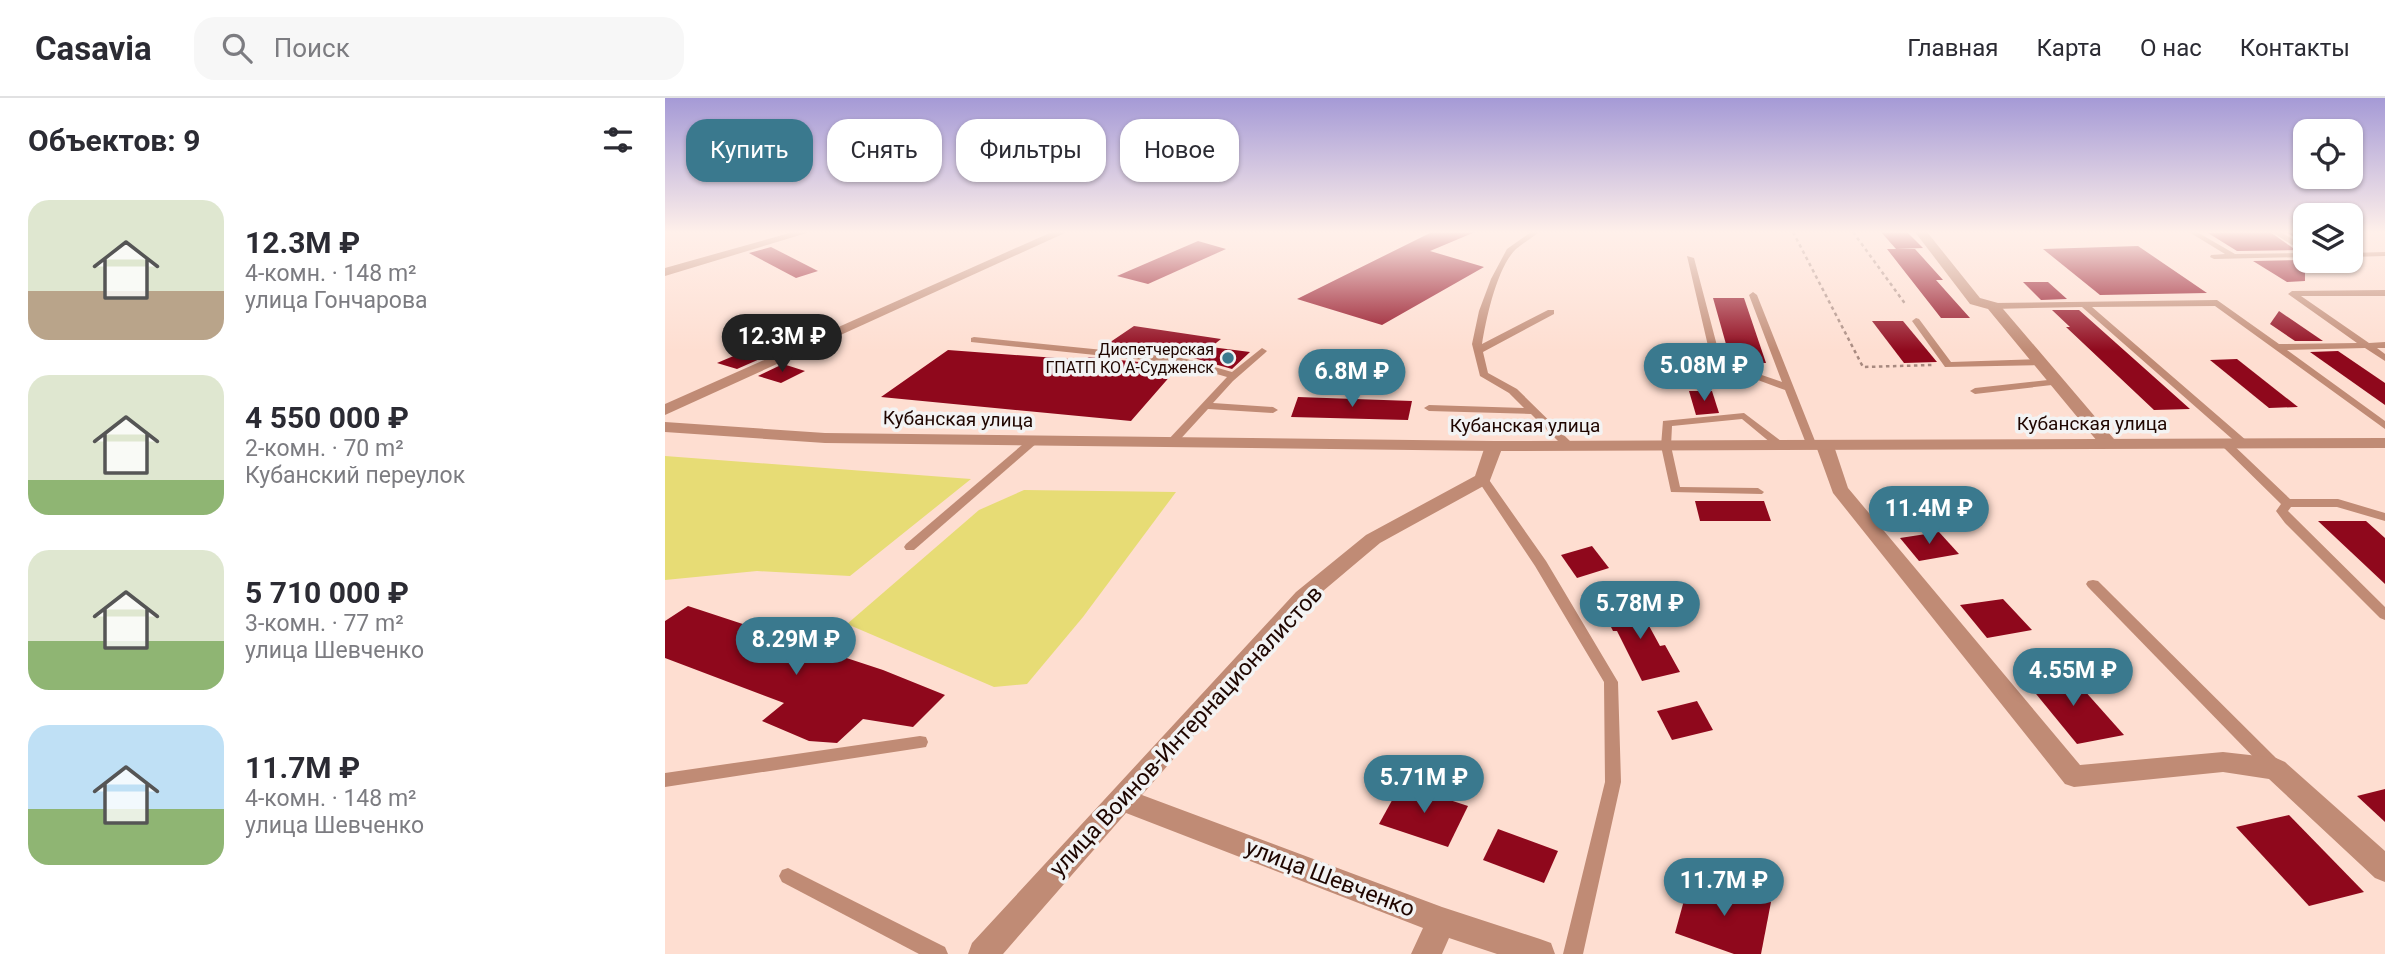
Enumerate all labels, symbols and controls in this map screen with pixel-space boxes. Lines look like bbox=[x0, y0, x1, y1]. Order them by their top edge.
search box bbox=[194, 17, 684, 80]
text: Casavia bbox=[35, 29, 152, 68]
icon: search bbox=[218, 29, 256, 67]
text: Поиск bbox=[274, 33, 350, 63]
text: Главная bbox=[1907, 34, 1998, 62]
text: Карта bbox=[2036, 34, 2102, 62]
text: О нас bbox=[2140, 34, 2202, 62]
text: Контакты bbox=[2240, 34, 2350, 62]
chip: Купить bbox=[686, 119, 813, 182]
chip: Снять bbox=[827, 119, 942, 182]
chip: Фильтры bbox=[956, 119, 1106, 182]
chip: Новое bbox=[1120, 119, 1239, 182]
map controls bbox=[2293, 119, 2363, 273]
button: locate bbox=[2293, 119, 2363, 189]
icon: filters bbox=[599, 121, 637, 159]
text: Объектов: 9 bbox=[28, 123, 200, 158]
button: layers bbox=[2293, 203, 2363, 273]
text: 12.3M ₽ bbox=[245, 225, 360, 260]
icon: home bbox=[84, 228, 168, 312]
text: 4-комн. · 148 m² bbox=[245, 260, 417, 287]
text: улица Гончарова bbox=[245, 287, 428, 314]
pin: 12.3M ₽ bbox=[717, 314, 847, 374]
text: 12.3M ₽ bbox=[738, 323, 826, 350]
place label: Диспетчерская ГПАТП КО А-Судженск bbox=[1045, 340, 1214, 377]
pin: 5.08M ₽ bbox=[1639, 344, 1769, 403]
marker: Диспетчерская ГПАТП КО А-Судженск bbox=[1220, 350, 1236, 366]
pin: 6.8M ₽ bbox=[1295, 350, 1409, 409]
text: 5.08M ₽ bbox=[1660, 352, 1748, 379]
text: 6.8M ₽ bbox=[1314, 358, 1390, 385]
text: 4 550 000 ₽ bbox=[245, 400, 409, 435]
icon: home bbox=[84, 403, 168, 487]
street label: Кубанская улица bbox=[883, 406, 1033, 432]
street label: Кубанская улица bbox=[2017, 412, 2167, 435]
street label: Кубанская улица bbox=[1450, 414, 1600, 437]
text: 2-комн. · 70 m² bbox=[245, 435, 404, 462]
text: Кубанский переулок bbox=[245, 462, 465, 489]
pin: 11.4M ₽ bbox=[1864, 486, 1994, 546]
text: 11.4M ₽ bbox=[1885, 495, 1973, 522]
text: 5 710 000 ₽ bbox=[245, 575, 409, 610]
icon: home bbox=[84, 578, 168, 662]
street label: улица Воинов-Интернационалистов bbox=[1044, 580, 1328, 882]
pin: 5.78M ₽ bbox=[1575, 582, 1705, 641]
text: 5.78M ₽ bbox=[1596, 590, 1684, 617]
text: 3-комн. · 77 m² bbox=[245, 610, 404, 637]
pin: 8.29M ₽ bbox=[731, 618, 861, 677]
text: 8.29M ₽ bbox=[752, 626, 840, 653]
text: улица Шевченко bbox=[245, 637, 424, 664]
pin: 4.55M ₽ bbox=[2008, 648, 2138, 708]
text: 4.55M ₽ bbox=[2029, 657, 2117, 684]
text: 11.7M ₽ bbox=[245, 750, 360, 785]
icon: home bbox=[84, 753, 168, 837]
pin: 5.71M ₽ bbox=[1359, 756, 1489, 815]
text: 5.71M ₽ bbox=[1380, 764, 1468, 791]
text: 4-комн. · 148 m² bbox=[245, 785, 417, 812]
text: улица Шевченко bbox=[245, 812, 424, 839]
street label: улица Шевченко bbox=[1242, 833, 1418, 923]
pin: 11.7M ₽ bbox=[1659, 858, 1789, 918]
text: 11.7M ₽ bbox=[1680, 867, 1768, 894]

